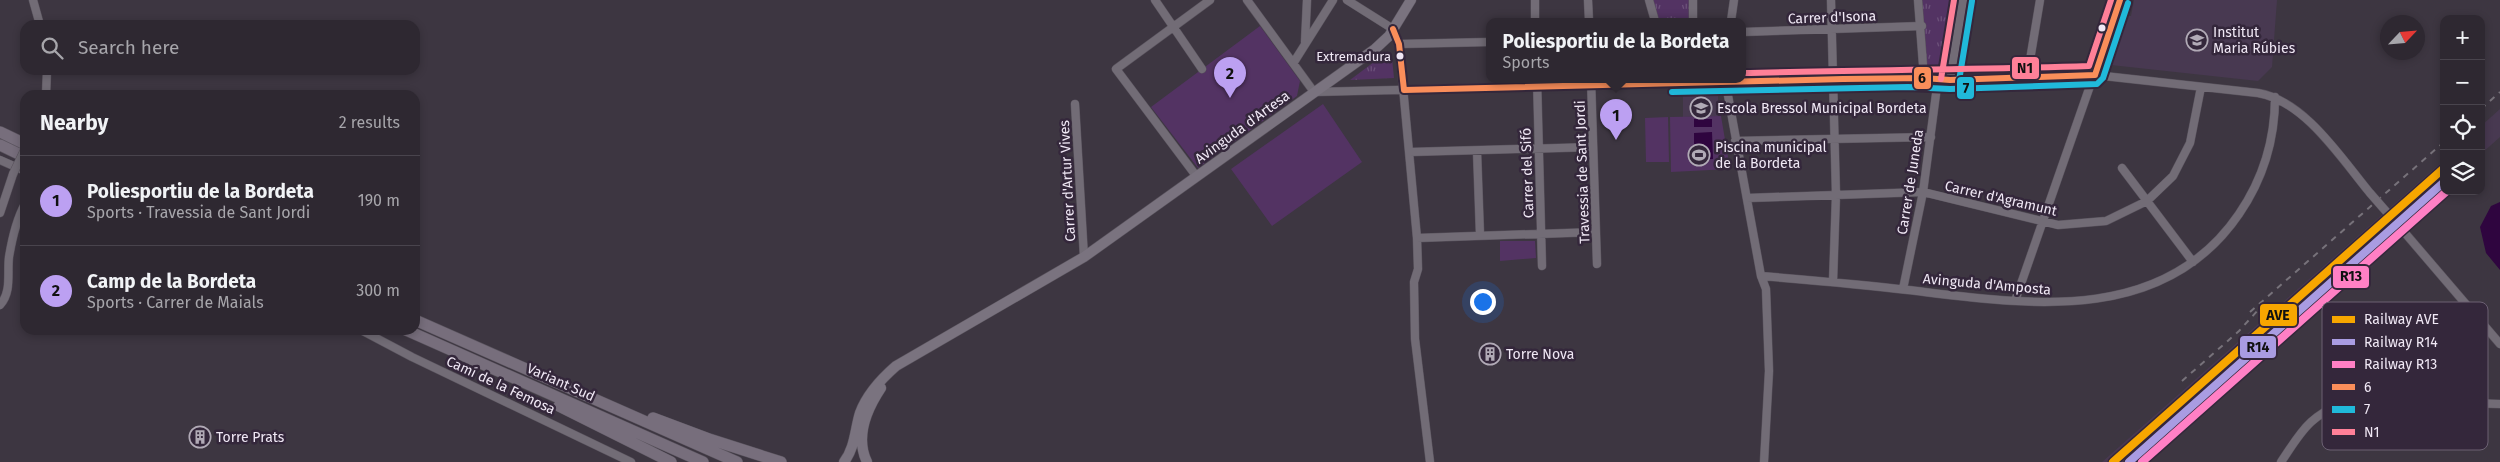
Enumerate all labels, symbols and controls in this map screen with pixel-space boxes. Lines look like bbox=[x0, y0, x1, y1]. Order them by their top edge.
street label: Carrer d'Isona bbox=[1787, 7, 1877, 28]
north arrow bbox=[2380, 15, 2425, 60]
map controls bbox=[2440, 15, 2485, 195]
button: + bbox=[2440, 15, 2485, 60]
popup bbox=[1486, 18, 1746, 83]
search box bbox=[20, 20, 420, 75]
unlabelled marker bbox=[2097, 23, 2107, 33]
place label: Institut Maria Rúbies bbox=[2213, 24, 2296, 57]
school or university icon: Institut Maria Rúbies bbox=[2185, 28, 2209, 52]
text: Poliesportiu de la Bordeta bbox=[1503, 30, 1729, 53]
icon: search bbox=[38, 34, 66, 62]
text: Search here bbox=[78, 36, 179, 59]
place label: Extremadura bbox=[1316, 49, 1391, 64]
marker: Extremadura bbox=[1395, 51, 1405, 61]
text: Sports bbox=[1503, 53, 1550, 72]
line badge: N1 bbox=[2011, 56, 2040, 80]
pin: 2 bbox=[1214, 57, 1246, 98]
text: N1 bbox=[2017, 60, 2033, 77]
button: − bbox=[2440, 60, 2485, 105]
line badge: 6 bbox=[1913, 66, 1932, 90]
text: 6 bbox=[1918, 70, 1926, 87]
line badge: 7 bbox=[1956, 76, 1975, 100]
text: 7 bbox=[1963, 80, 1970, 97]
street label: Avinguda d'Artesa bbox=[1192, 87, 1293, 167]
school or university icon: Escola Bressol Municipal Bordeta bbox=[1689, 96, 1713, 120]
pin: 1 bbox=[1600, 99, 1632, 140]
street label: Travessia de Sant Jordi bbox=[1572, 100, 1593, 244]
place label: Escola Bressol Municipal Bordeta bbox=[1717, 100, 1927, 117]
button: locate bbox=[2440, 105, 2485, 150]
text: Nearby bbox=[40, 110, 108, 136]
text: 2 results bbox=[339, 113, 400, 132]
street label: Carrer d'Artur Vives bbox=[1056, 119, 1079, 242]
street label: Carrer del Sifó bbox=[1517, 127, 1538, 219]
street label: Carrer de Juneda bbox=[1894, 128, 1927, 236]
place label: Piscina municipal de la Bordeta bbox=[1715, 139, 1826, 172]
sports icon: Piscina municipal de la Bordeta bbox=[1687, 143, 1711, 167]
button: layers bbox=[2440, 150, 2485, 195]
street label: Carrer d'Agramunt bbox=[1943, 177, 2060, 220]
text: Poliesportiu de la Bordeta bbox=[87, 180, 314, 203]
text: 1 bbox=[52, 191, 60, 210]
text: 190 m bbox=[358, 191, 400, 210]
text: Sports · Travessia de Sant Jordi bbox=[87, 203, 310, 222]
line badge: R13 bbox=[2332, 265, 2370, 289]
text: R13 bbox=[2340, 268, 2362, 285]
text: Camp de la Bordeta bbox=[87, 270, 256, 293]
street label: Avinguda d'Amposta bbox=[1922, 270, 2052, 299]
text: 2 bbox=[52, 281, 60, 300]
text: 300 m bbox=[356, 281, 400, 300]
your location bbox=[1470, 289, 1496, 315]
text: Sports · Carrer de Maials bbox=[87, 293, 264, 312]
legend bbox=[2322, 302, 2488, 450]
line badge: AVE bbox=[2259, 303, 2298, 327]
text: AVE bbox=[2265, 307, 2290, 324]
text: Railway AVE bbox=[2364, 311, 2439, 328]
text: Railway R14 bbox=[2364, 334, 2438, 351]
line badge: R14 bbox=[2239, 335, 2277, 359]
text: R14 bbox=[2247, 339, 2269, 356]
building icon: Torre Nova bbox=[1478, 342, 1502, 366]
place label: Torre Nova bbox=[1506, 346, 1574, 363]
street label: Camí de la Femosa bbox=[444, 353, 558, 418]
text: Railway R13 bbox=[2364, 356, 2437, 373]
street label: Variant Sud bbox=[524, 360, 598, 405]
text: 6 bbox=[2364, 379, 2371, 396]
text: 7 bbox=[2364, 401, 2370, 418]
text: N1 bbox=[2364, 424, 2380, 441]
building icon: Torre Prats bbox=[188, 425, 212, 449]
place label: Torre Prats bbox=[216, 429, 285, 446]

